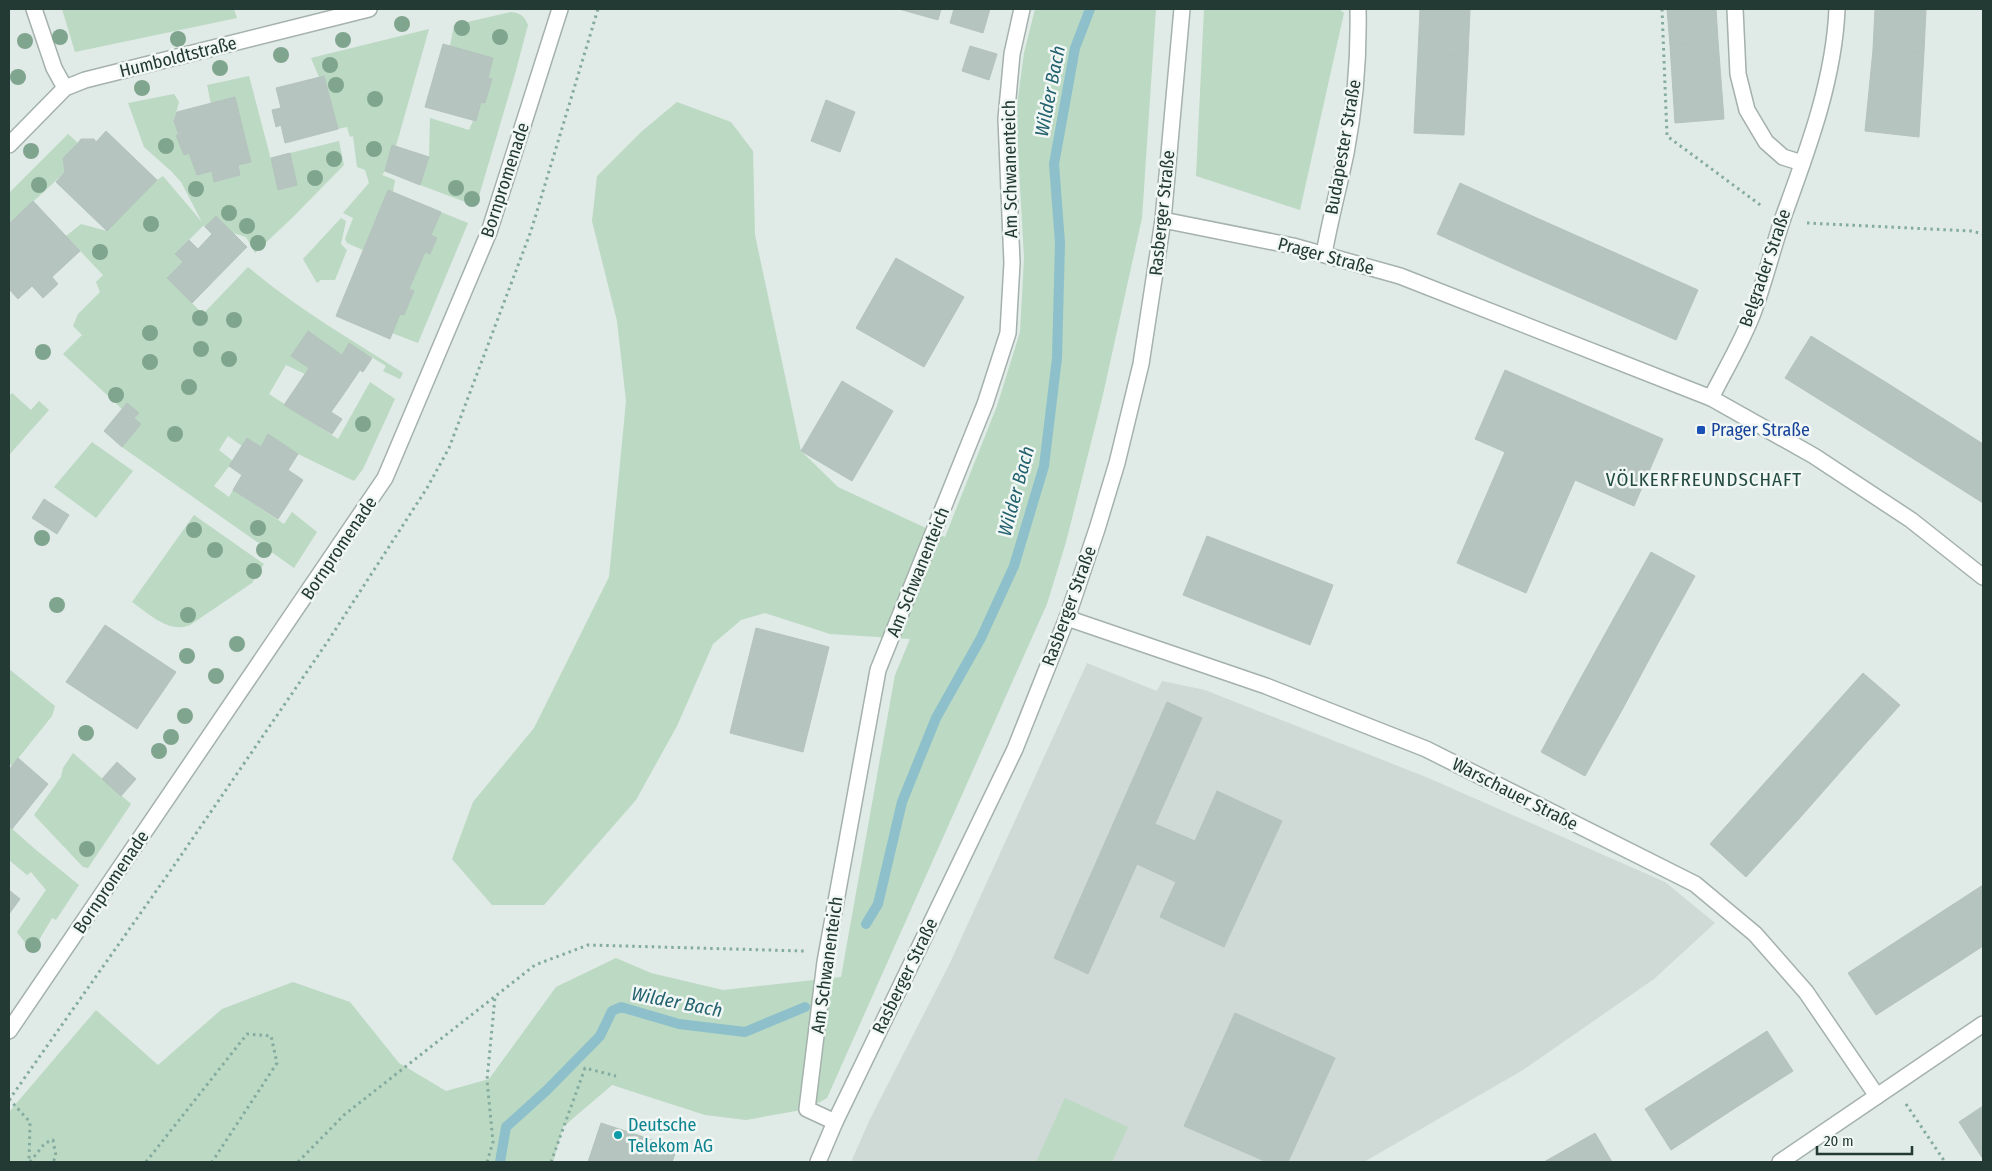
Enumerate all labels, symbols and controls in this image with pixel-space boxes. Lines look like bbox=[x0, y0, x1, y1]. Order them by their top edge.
street label: Humboldtstraße bbox=[117, 32, 239, 82]
water label: Wilder Bach bbox=[1030, 44, 1070, 138]
street label: Budapester Straße bbox=[1320, 78, 1366, 216]
street label: Am Schwanenteich bbox=[998, 100, 1022, 238]
street label: Bornpromenade bbox=[476, 120, 534, 240]
street label: Rasberger Straße bbox=[1144, 149, 1180, 277]
street label: Belgrader Straße bbox=[1735, 206, 1796, 330]
street label: Prager Straße bbox=[1275, 233, 1377, 279]
place label: Prager Straße bbox=[1711, 419, 1810, 441]
marker: Prager Straße bbox=[1695, 424, 1707, 436]
water label: Wilder Bach bbox=[993, 443, 1039, 539]
district label: VÖLKERFREUNDSCHAFT bbox=[1606, 468, 1802, 491]
street label: Bornpromenade bbox=[296, 492, 382, 604]
street label: Am Schwanenteich bbox=[882, 504, 954, 640]
street label: Rasberger Straße bbox=[1037, 543, 1101, 669]
street label: Warschauer Straße bbox=[1448, 753, 1582, 835]
street label: Bornpromenade bbox=[68, 826, 154, 938]
street label: Am Schwanenteich bbox=[806, 895, 848, 1035]
street label: Rasberger Straße bbox=[868, 914, 943, 1037]
water label: Wilder Bach bbox=[630, 982, 724, 1022]
place label: Deutsche Telekom AG bbox=[628, 1114, 713, 1157]
scale bar bbox=[1817, 1124, 1912, 1156]
marker: Deutsche Telekom AG bbox=[612, 1129, 624, 1141]
text: 20 m bbox=[1824, 1132, 1854, 1150]

